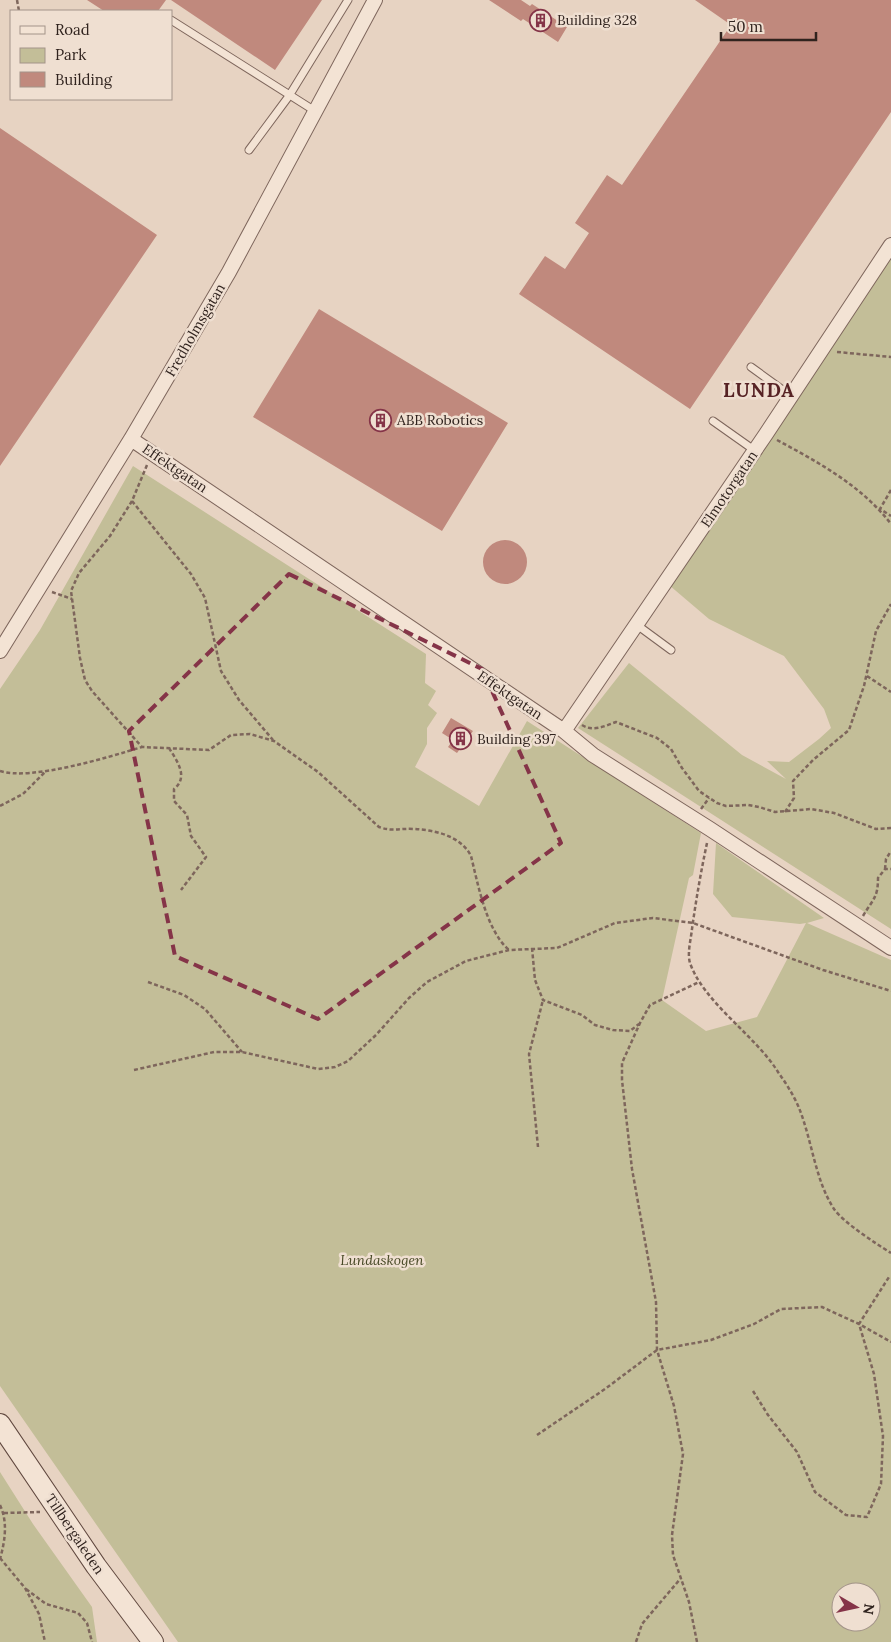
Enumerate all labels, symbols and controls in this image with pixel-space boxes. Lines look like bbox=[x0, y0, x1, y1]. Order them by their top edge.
building icon: Building 328 bbox=[529, 8, 553, 32]
legend bbox=[10, 10, 172, 100]
scale bar bbox=[721, 10, 816, 42]
place label: Building 328 bbox=[557, 11, 637, 29]
text: 50 m bbox=[728, 17, 763, 36]
text: Road bbox=[55, 20, 90, 39]
text: Park bbox=[55, 45, 86, 64]
text: Building bbox=[55, 70, 113, 89]
street label: Fredholmsgatan bbox=[161, 280, 229, 380]
district label: LUNDA bbox=[723, 378, 795, 402]
building icon: ABB Robotics bbox=[369, 408, 393, 432]
place label: ABB Robotics bbox=[396, 411, 483, 429]
street label: Effektgatan bbox=[139, 440, 211, 497]
street label: Elmotorgatan bbox=[697, 447, 762, 531]
street label: Effektgatan bbox=[474, 667, 546, 724]
building icon: Building 397 bbox=[449, 727, 473, 751]
place label: Building 397 bbox=[477, 730, 556, 748]
park label: Lundaskogen bbox=[340, 1251, 424, 1269]
street label: Tillbergaleden bbox=[42, 1490, 109, 1578]
north arrow bbox=[831, 1582, 881, 1632]
text: N bbox=[859, 1602, 879, 1616]

